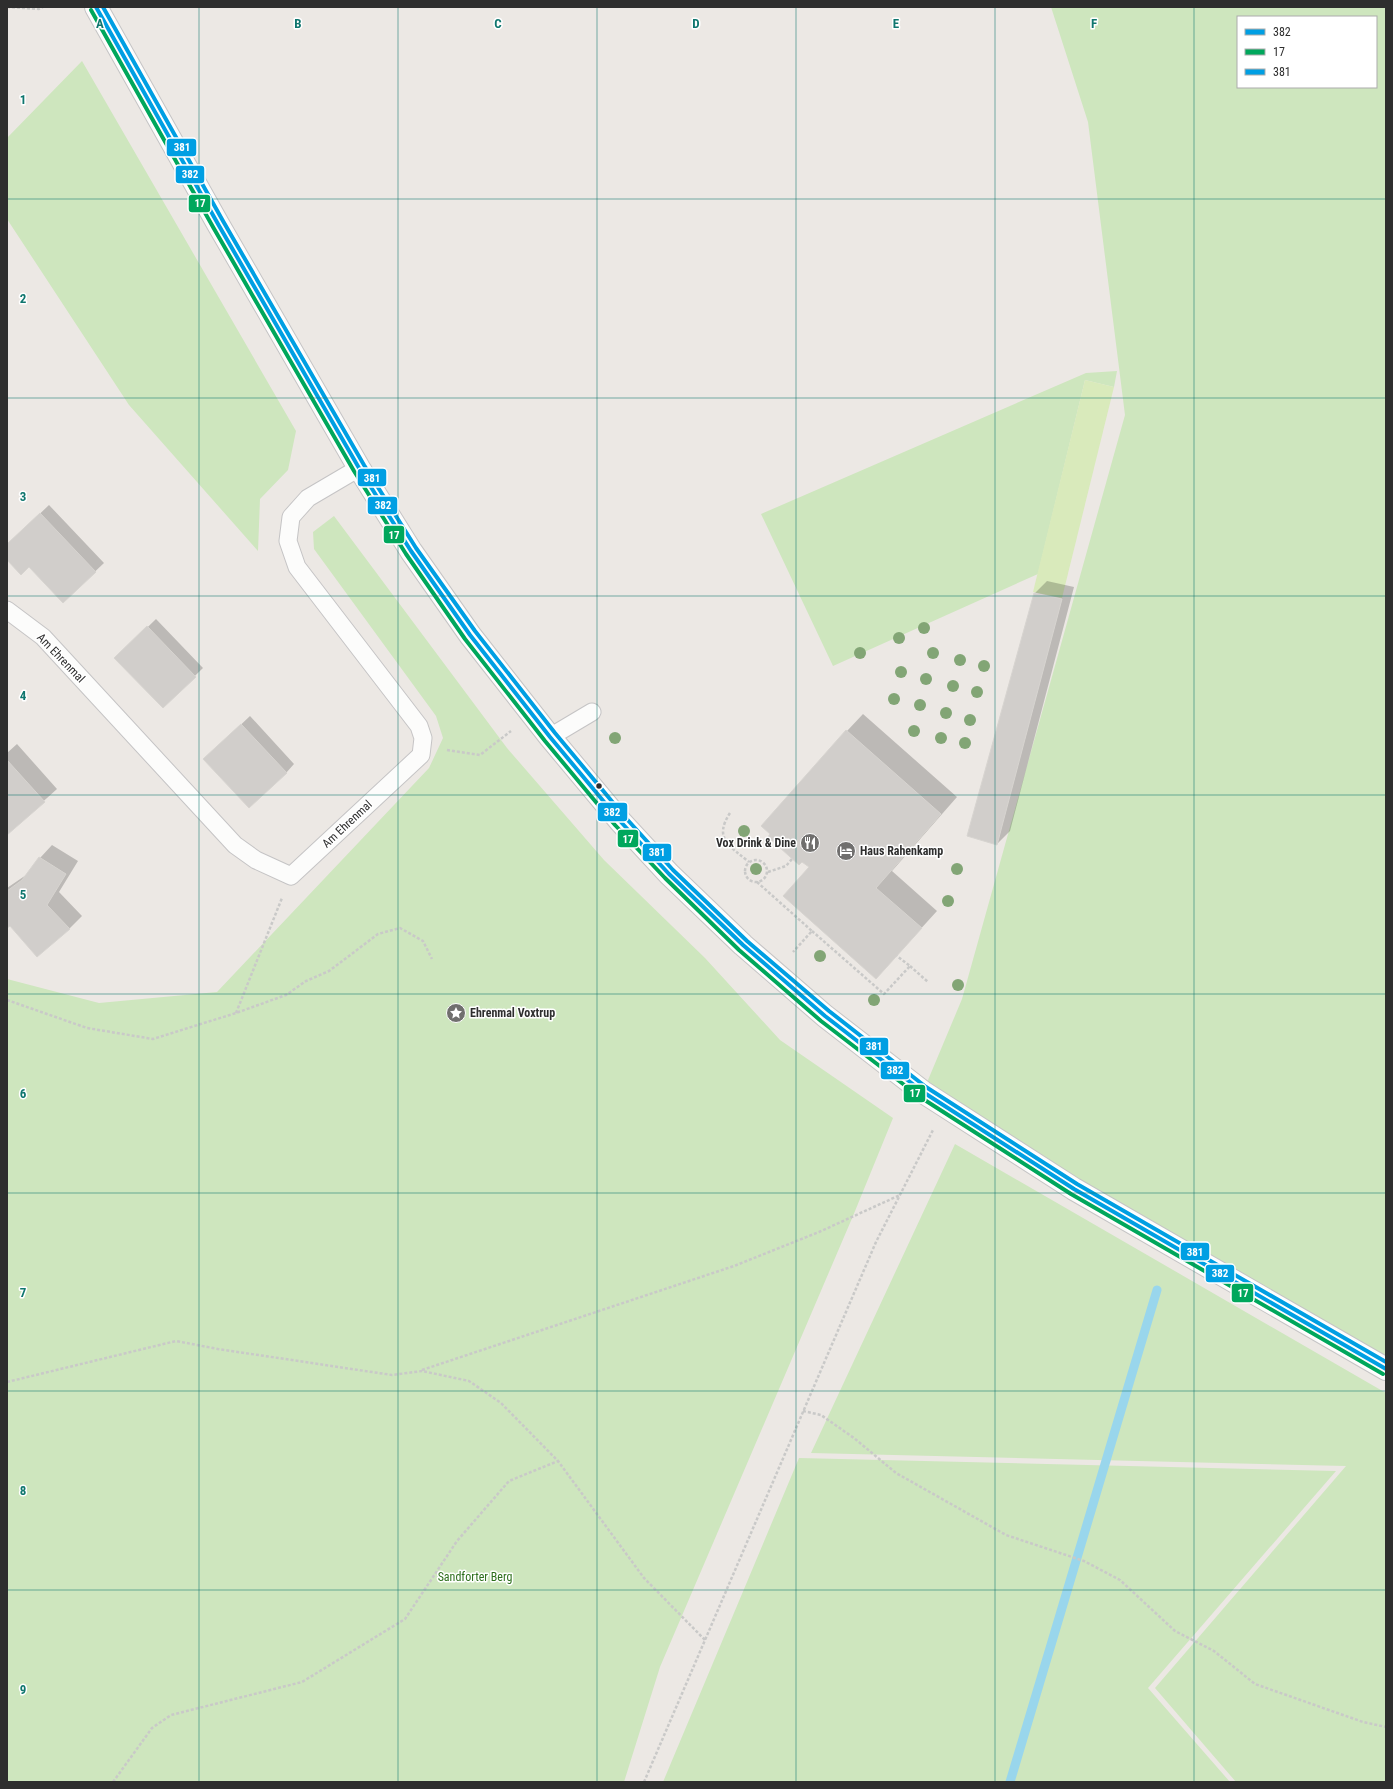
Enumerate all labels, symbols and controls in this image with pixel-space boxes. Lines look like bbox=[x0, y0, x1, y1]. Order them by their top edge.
text: A bbox=[96, 16, 104, 31]
text: B bbox=[294, 16, 302, 31]
text: C bbox=[494, 16, 502, 31]
text: D bbox=[692, 16, 700, 31]
text: E bbox=[893, 16, 900, 31]
text: F bbox=[1091, 16, 1097, 31]
legend bbox=[1237, 16, 1377, 88]
text: 382 bbox=[1273, 25, 1291, 39]
text: 17 bbox=[1273, 45, 1285, 59]
text: 381 bbox=[1273, 65, 1291, 79]
text: 1 bbox=[20, 92, 26, 107]
line badge: 381 bbox=[166, 138, 197, 157]
text: 381 bbox=[174, 141, 190, 154]
line badge: 382 bbox=[175, 165, 205, 184]
text: 382 bbox=[182, 168, 199, 181]
line badge: 17 bbox=[188, 194, 211, 213]
text: 17 bbox=[194, 197, 206, 210]
text: 2 bbox=[20, 291, 27, 306]
line badge: 381 bbox=[357, 468, 387, 487]
text: 381 bbox=[364, 472, 380, 485]
text: 3 bbox=[20, 489, 26, 504]
line badge: 382 bbox=[367, 496, 398, 515]
text: 382 bbox=[375, 499, 392, 512]
line badge: 17 bbox=[383, 525, 405, 544]
text: 17 bbox=[388, 529, 400, 542]
street label: Am Ehrenmal bbox=[34, 630, 88, 686]
text: 4 bbox=[20, 688, 27, 703]
unlabelled marker bbox=[594, 781, 604, 791]
street label: Am Ehrenmal bbox=[319, 797, 375, 851]
line badge: 382 bbox=[597, 802, 628, 822]
text: 382 bbox=[604, 806, 621, 819]
line badge: 17 bbox=[617, 829, 639, 848]
restaurant icon: Vox Drink & Dine bbox=[799, 832, 821, 854]
text: 17 bbox=[622, 833, 634, 846]
place label: Vox Drink & Dine bbox=[716, 836, 796, 850]
hotel icon: Haus Rahenkamp bbox=[835, 840, 857, 862]
line badge: 381 bbox=[642, 843, 672, 862]
place label: Haus Rahenkamp bbox=[860, 844, 943, 858]
text: 381 bbox=[649, 846, 665, 859]
text: 5 bbox=[20, 887, 27, 902]
place icon: Ehrenmal Voxtrup bbox=[445, 1002, 467, 1024]
place label: Ehrenmal Voxtrup bbox=[470, 1006, 555, 1020]
line badge: 381 bbox=[859, 1037, 889, 1056]
text: 381 bbox=[866, 1040, 882, 1053]
line badge: 382 bbox=[880, 1061, 910, 1080]
text: 382 bbox=[887, 1064, 904, 1077]
line badge: 17 bbox=[903, 1084, 926, 1103]
text: 6 bbox=[20, 1086, 27, 1101]
text: 17 bbox=[909, 1087, 921, 1100]
line badge: 381 bbox=[1180, 1242, 1210, 1261]
text: 381 bbox=[1187, 1246, 1203, 1259]
line badge: 382 bbox=[1205, 1264, 1235, 1283]
text: 382 bbox=[1212, 1267, 1229, 1280]
line badge: 17 bbox=[1231, 1283, 1254, 1303]
text: 7 bbox=[20, 1285, 27, 1300]
text: 17 bbox=[1237, 1287, 1249, 1300]
text: 8 bbox=[20, 1483, 26, 1498]
park label: Sandforter Berg bbox=[438, 1570, 512, 1584]
text: 9 bbox=[20, 1682, 26, 1697]

